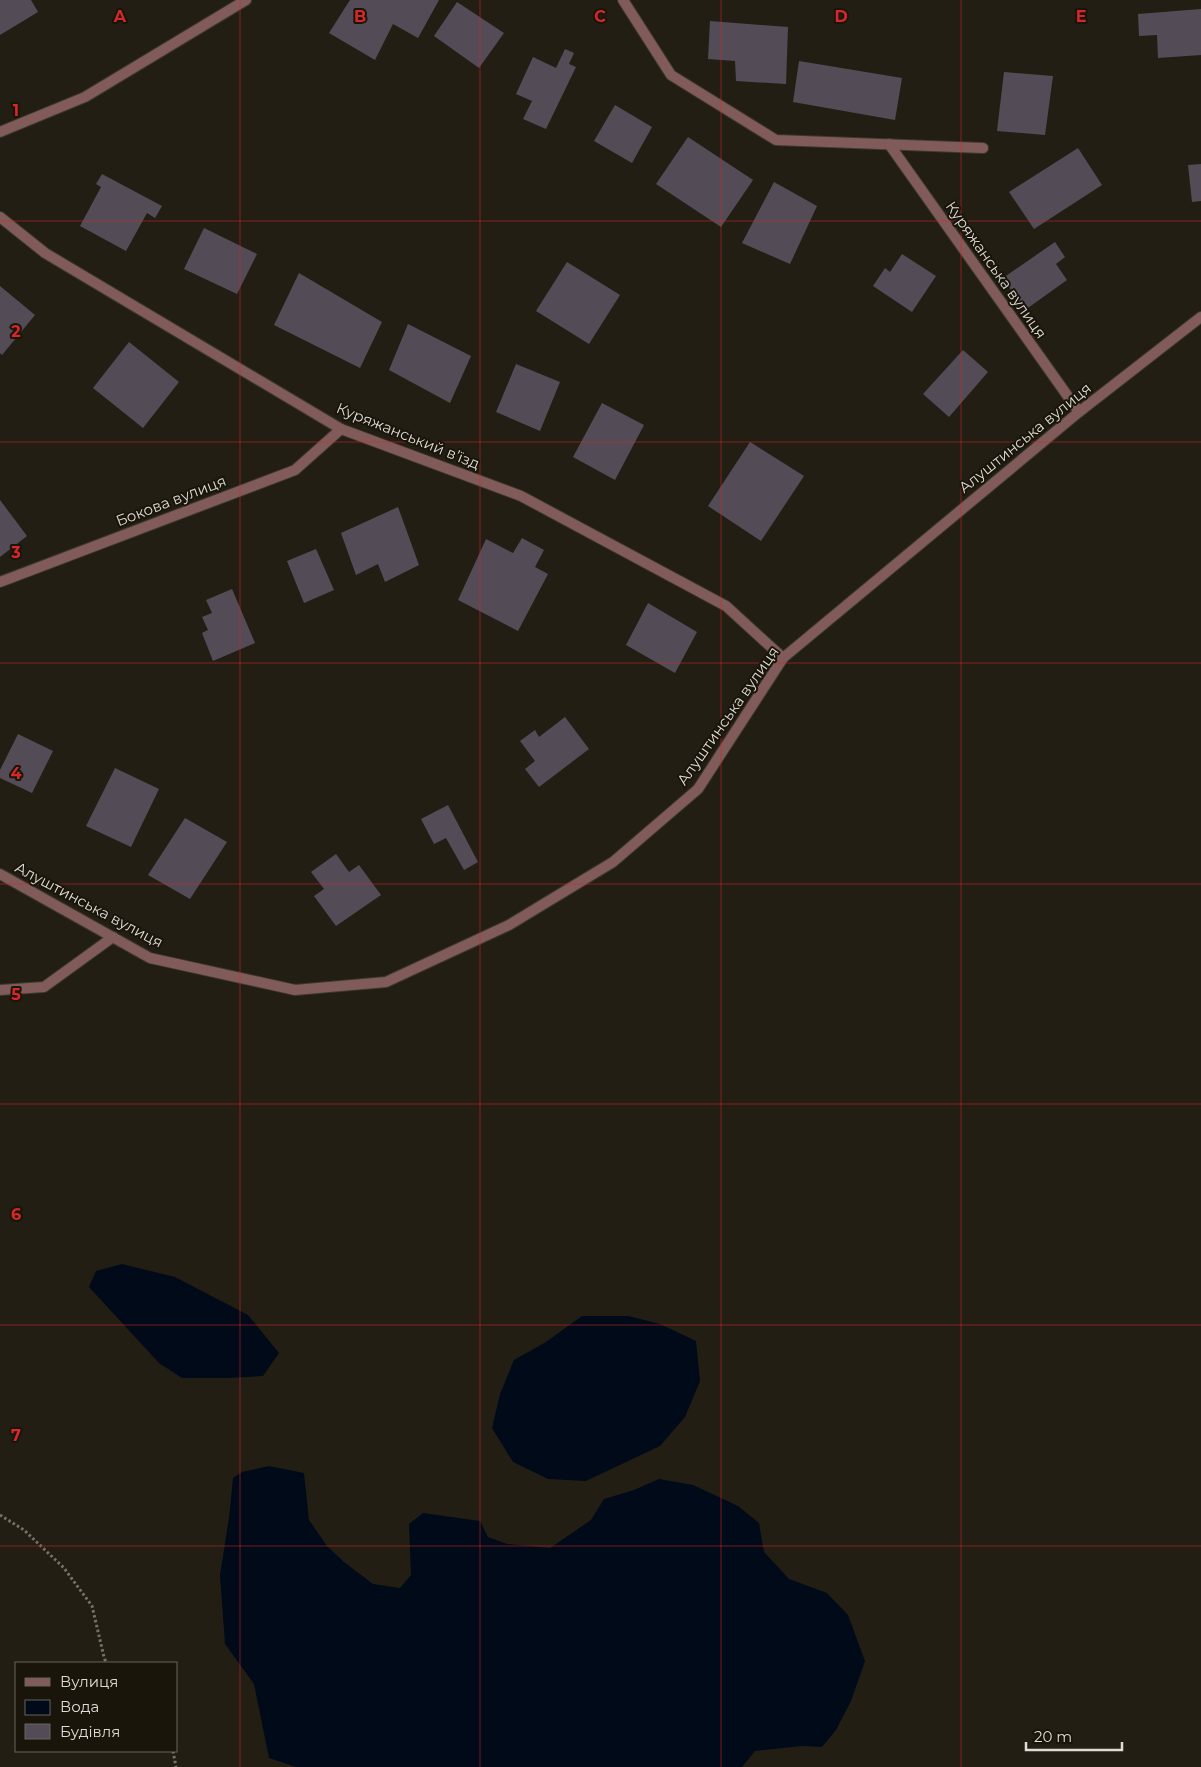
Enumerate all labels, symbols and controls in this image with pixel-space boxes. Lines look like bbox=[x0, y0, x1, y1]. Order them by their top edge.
text: A bbox=[113, 7, 127, 26]
text: B bbox=[354, 7, 366, 26]
text: C bbox=[594, 7, 606, 26]
text: D bbox=[834, 7, 848, 26]
text: E bbox=[1076, 7, 1086, 26]
text: 1 bbox=[13, 101, 19, 120]
street label: Куряжанська вулиця bbox=[942, 197, 1051, 342]
text: 2 bbox=[11, 322, 21, 341]
street label: Алуштинська вулиця bbox=[955, 378, 1095, 497]
street label: Куряжанський в’їзд bbox=[334, 398, 483, 473]
street label: Бокова вулиця bbox=[113, 471, 229, 530]
text: 3 bbox=[10, 543, 21, 562]
street label: Алуштинська вулиця bbox=[673, 643, 783, 789]
text: 4 bbox=[10, 764, 22, 783]
street label: Алуштинська вулиця bbox=[12, 857, 166, 952]
text: 5 bbox=[11, 985, 21, 1004]
text: 6 bbox=[11, 1205, 21, 1224]
text: 7 bbox=[11, 1426, 21, 1445]
legend bbox=[15, 1662, 178, 1752]
text: Вулиця bbox=[60, 1672, 118, 1691]
text: Вода bbox=[60, 1697, 99, 1716]
scale bar bbox=[1026, 1720, 1122, 1752]
text: Будівля bbox=[60, 1722, 120, 1741]
text: 20 m bbox=[1034, 1727, 1072, 1746]

